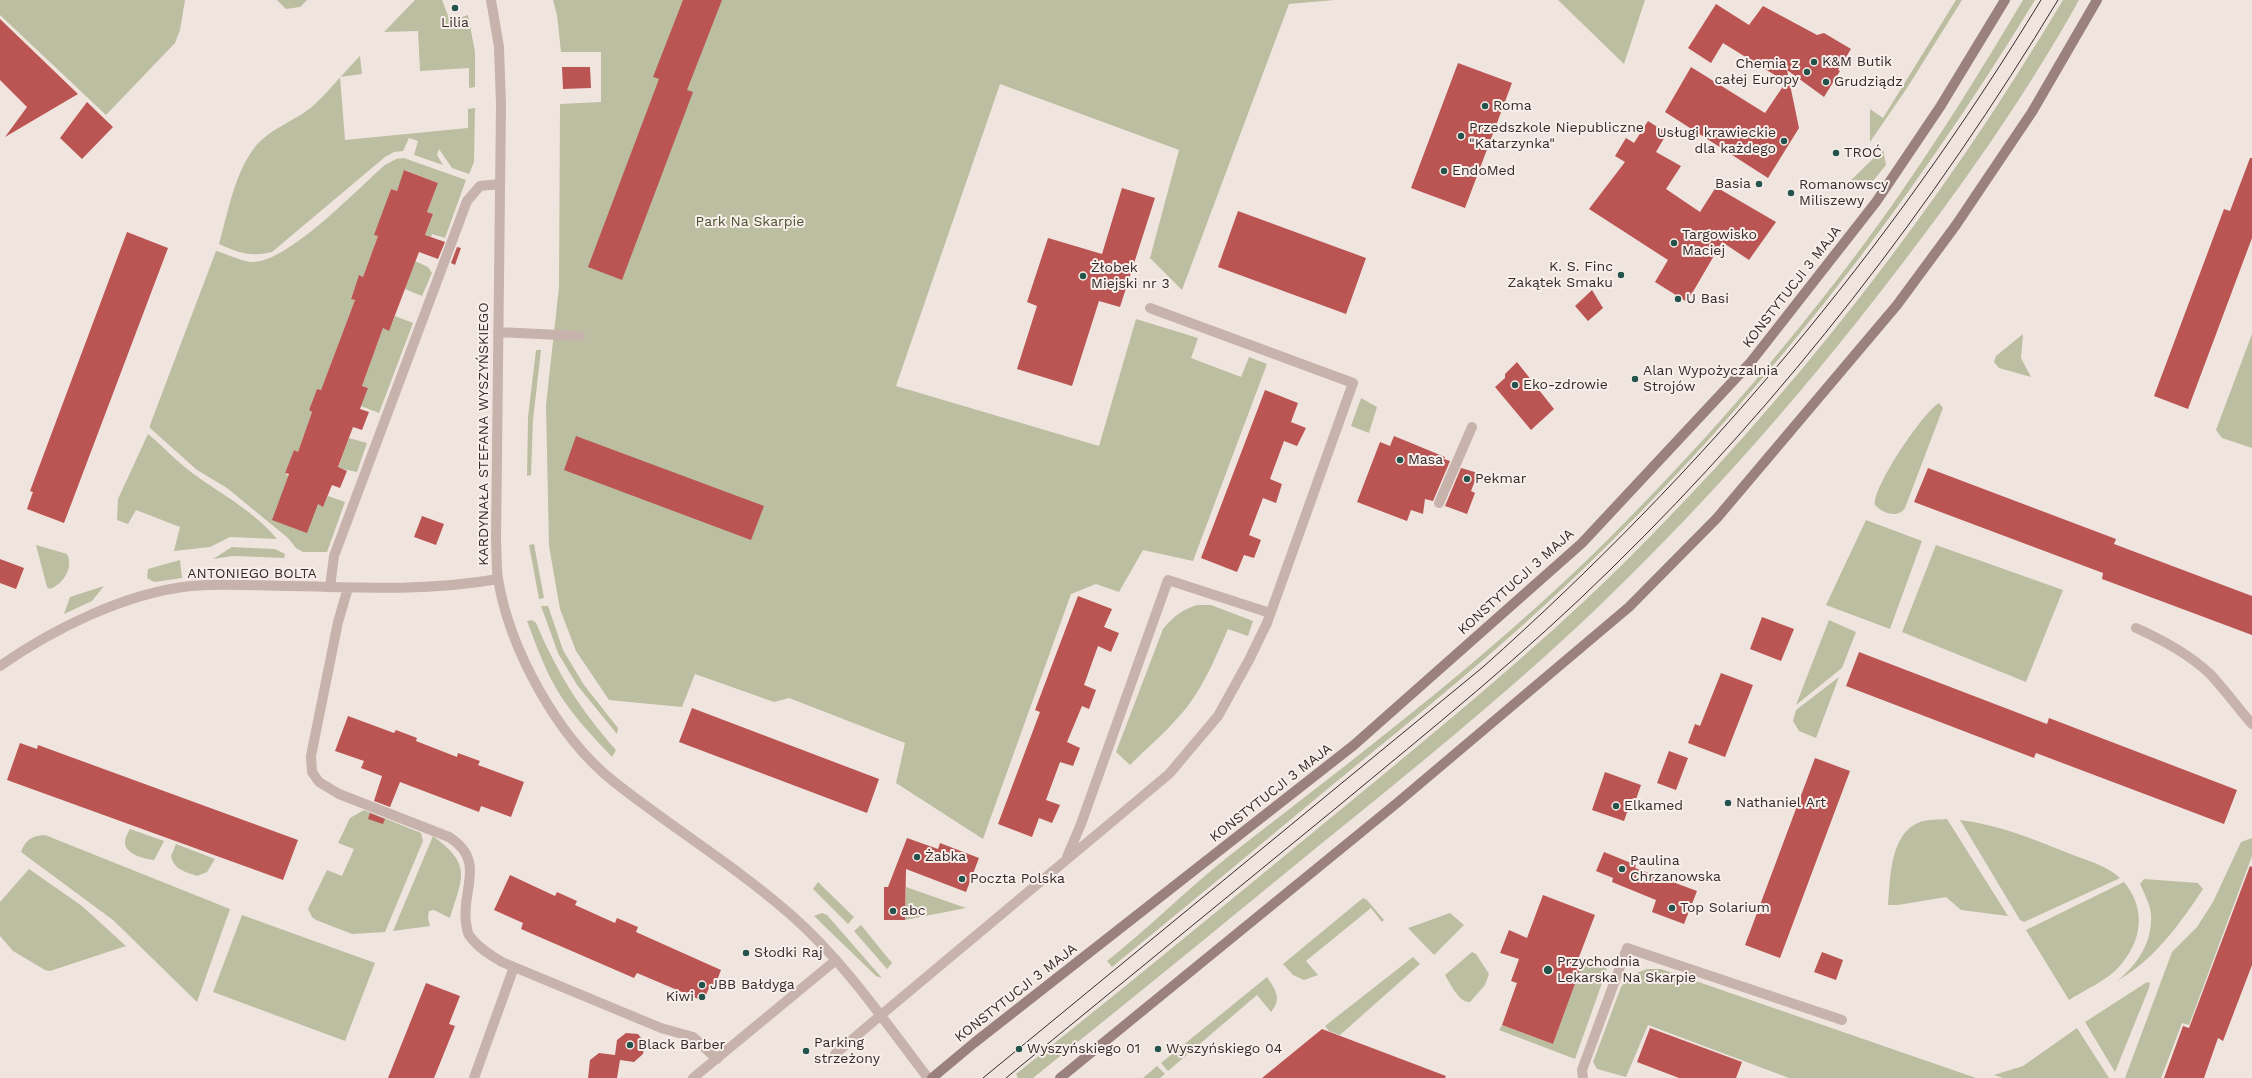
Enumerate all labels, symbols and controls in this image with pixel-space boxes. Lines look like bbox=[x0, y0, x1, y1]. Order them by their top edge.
marker: Lilia bbox=[450, 3, 460, 13]
place label: Lilia bbox=[441, 15, 469, 31]
place label: K&M Butik bbox=[1822, 54, 1892, 70]
place label: Chemia z całej Europy bbox=[1714, 56, 1799, 88]
marker: K&M Butik bbox=[1809, 57, 1819, 67]
marker: Chemia z całej Europy bbox=[1802, 67, 1812, 77]
place label: Grudziądz bbox=[1834, 74, 1903, 90]
marker: Grudziądz bbox=[1821, 77, 1831, 87]
place label: Roma bbox=[1493, 98, 1532, 114]
marker: Roma bbox=[1480, 101, 1490, 111]
place label: Przedszkole Niepubliczne "Katarzynka" bbox=[1469, 120, 1644, 152]
place label: Usługi krawieckie dla każdego bbox=[1657, 125, 1776, 158]
marker: Przedszkole Niepubliczne "Katarzynka" bbox=[1456, 131, 1466, 141]
marker: Usługi krawieckie dla każdego bbox=[1779, 136, 1789, 146]
place label: TROĆ bbox=[1844, 145, 1882, 161]
marker: TROĆ bbox=[1831, 148, 1841, 158]
place label: EndoMed bbox=[1452, 163, 1515, 179]
marker: EndoMed bbox=[1439, 166, 1449, 176]
place label: Basia bbox=[1715, 176, 1751, 192]
place label: Romanowscy Miliszewy bbox=[1799, 177, 1888, 210]
marker: Basia bbox=[1754, 179, 1764, 189]
marker: Romanowscy Miliszewy bbox=[1786, 188, 1796, 198]
park label: Park Na Skarpie bbox=[696, 214, 804, 230]
street label: KONSTYTUCJI 3 MAJA bbox=[1739, 223, 1845, 351]
place label: Targowisko Maciej bbox=[1682, 227, 1757, 260]
marker: Targowisko Maciej bbox=[1669, 238, 1679, 248]
place label: K. S. Finc Zakątek Smaku bbox=[1507, 259, 1613, 292]
place label: Żłobek Miejski nr 3 bbox=[1091, 260, 1170, 292]
marker: K. S. Finc Zakątek Smaku bbox=[1616, 270, 1626, 280]
marker: Żłobek Miejski nr 3 bbox=[1078, 271, 1088, 281]
place label: U Basi bbox=[1686, 291, 1729, 307]
marker: U Basi bbox=[1673, 294, 1683, 304]
street label: KARDYNAŁA STEFANA WYSZYŃSKIEGO bbox=[476, 302, 492, 566]
place label: Alan Wypożyczalnia Strojów bbox=[1643, 363, 1778, 396]
marker: Alan Wypożyczalnia Strojów bbox=[1630, 374, 1640, 384]
place label: Eko-zdrowie bbox=[1523, 377, 1608, 393]
marker: Eko-zdrowie bbox=[1510, 380, 1520, 390]
place label: Masa bbox=[1408, 452, 1443, 468]
marker: Masa bbox=[1395, 455, 1405, 465]
place label: Pekmar bbox=[1475, 471, 1526, 487]
marker: Pekmar bbox=[1462, 474, 1472, 484]
street label: KONSTYTUCJI 3 MAJA bbox=[1455, 525, 1577, 639]
street label: ANTONIEGO BOLTA bbox=[187, 566, 317, 582]
street label: KONSTYTUCJI 3 MAJA bbox=[1207, 740, 1335, 846]
place label: Nathaniel Art bbox=[1736, 795, 1826, 811]
place label: Elkamed bbox=[1624, 798, 1683, 814]
marker: Nathaniel Art bbox=[1723, 798, 1733, 808]
marker: Elkamed bbox=[1611, 801, 1621, 811]
place label: Żabka bbox=[925, 849, 966, 865]
marker: Żabka bbox=[912, 852, 922, 862]
place label: Paulina Chrzanowska bbox=[1630, 853, 1721, 886]
marker: Paulina Chrzanowska bbox=[1617, 864, 1627, 874]
place label: Poczta Polska bbox=[970, 871, 1065, 887]
marker: Poczta Polska bbox=[957, 874, 967, 884]
place label: Top Solarium bbox=[1680, 900, 1770, 916]
place label: abc bbox=[901, 903, 926, 919]
marker: Top Solarium bbox=[1667, 903, 1677, 913]
marker: abc bbox=[888, 906, 898, 916]
street label: KONSTYTUCJI 3 MAJA bbox=[952, 940, 1080, 1046]
place label: Słodki Raj bbox=[754, 945, 823, 961]
marker: Słodki Raj bbox=[741, 948, 751, 958]
place label: Przychodnia Lekarska Na Skarpie bbox=[1557, 954, 1696, 986]
marker: Przychodnia Lekarska Na Skarpie bbox=[1542, 964, 1554, 976]
place label: JBB Bałdyga bbox=[710, 977, 795, 993]
marker: JBB Bałdyga bbox=[697, 980, 707, 990]
place label: Kiwi bbox=[666, 989, 694, 1005]
marker: Kiwi bbox=[697, 992, 707, 1002]
place label: Parking strzeżony bbox=[814, 1035, 880, 1068]
place label: Black Barber bbox=[638, 1037, 725, 1053]
marker: Black Barber bbox=[625, 1040, 635, 1050]
place label: Wyszyńskiego 01 bbox=[1027, 1041, 1140, 1057]
place label: Wyszyńskiego 04 bbox=[1166, 1041, 1282, 1057]
marker: Wyszyńskiego 01 bbox=[1014, 1044, 1024, 1054]
marker: Wyszyńskiego 04 bbox=[1153, 1044, 1163, 1054]
marker: Parking strzeżony bbox=[801, 1046, 811, 1056]

